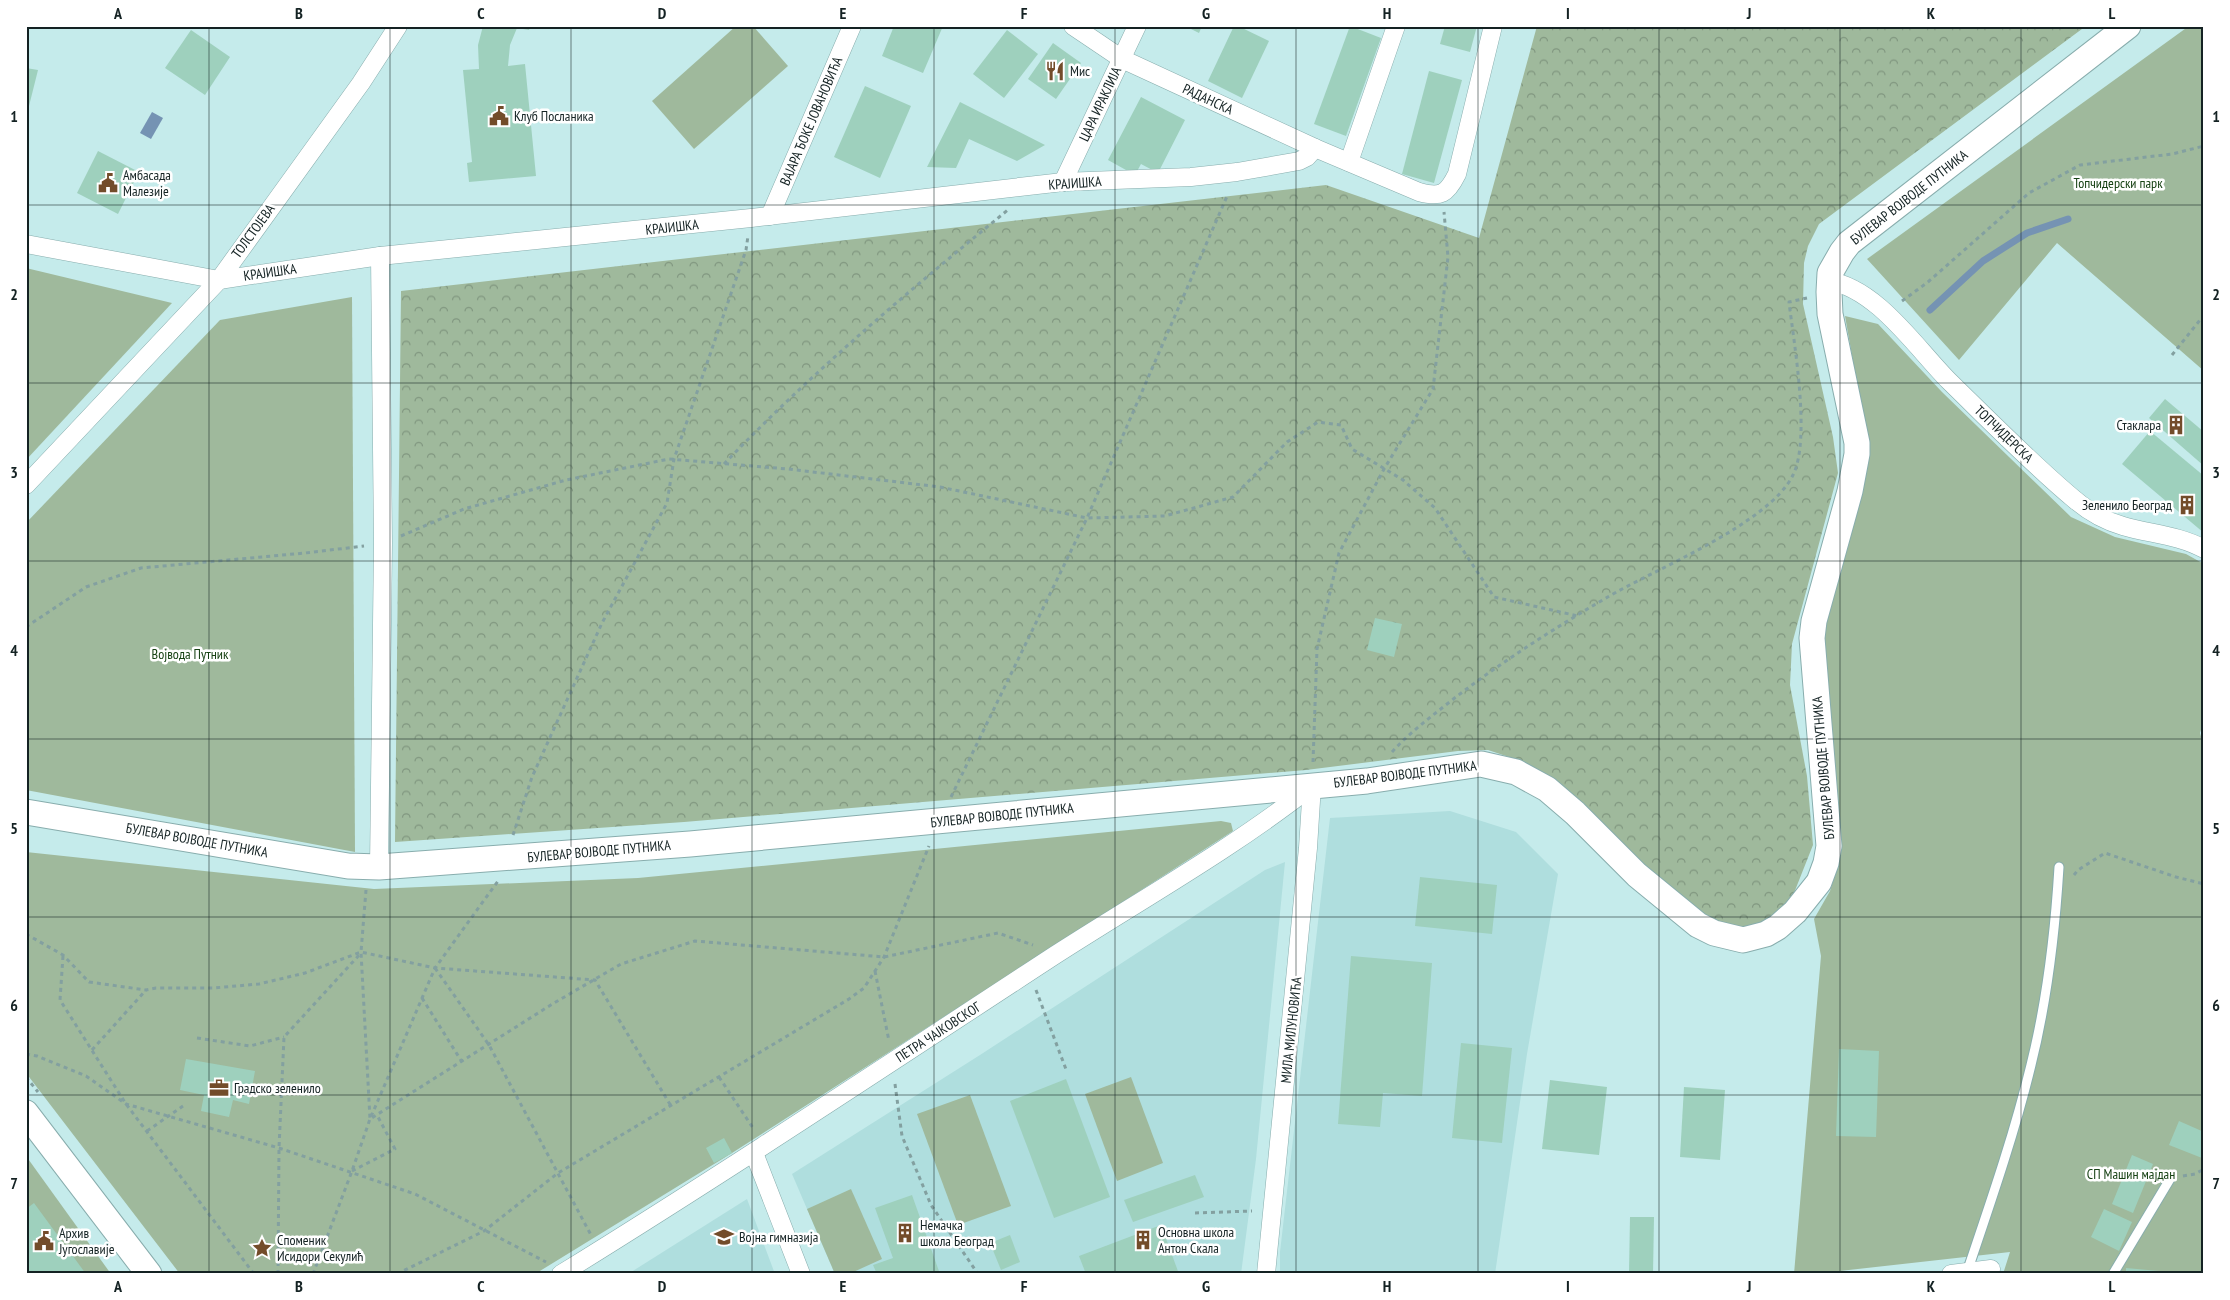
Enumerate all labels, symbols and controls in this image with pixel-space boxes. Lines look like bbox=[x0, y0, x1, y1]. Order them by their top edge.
text: A bbox=[113, 3, 123, 23]
text: B bbox=[295, 3, 303, 23]
text: C bbox=[477, 3, 485, 23]
text: D bbox=[658, 3, 667, 23]
text: E bbox=[840, 3, 847, 23]
text: F bbox=[1021, 3, 1028, 23]
text: G bbox=[1202, 3, 1210, 23]
text: H bbox=[1383, 3, 1391, 23]
text: I bbox=[1566, 3, 1570, 23]
text: J bbox=[1746, 3, 1751, 23]
text: K bbox=[1927, 3, 1936, 23]
text: L bbox=[2109, 3, 2116, 23]
street label: ВАЈАРА ЂОКЕ ЈОВАНОВИЋА bbox=[776, 54, 846, 188]
restaurant icon: Мис bbox=[1044, 60, 1066, 82]
place label: Мис bbox=[1070, 62, 1090, 80]
street label: ЦАРА ИРАКЛИЈА bbox=[1075, 63, 1125, 144]
street label: РАДАНСКА bbox=[1180, 79, 1236, 119]
public building icon: Клуб Посланика bbox=[488, 105, 510, 127]
text: 1 bbox=[10, 106, 18, 126]
text: 1 bbox=[2212, 106, 2220, 126]
place label: Клуб Посланика bbox=[514, 107, 594, 125]
street label: БУЛЕВАР ВОЈВОДЕ ПУТНИКА bbox=[1847, 145, 1972, 248]
place label: Амбасада Малезије bbox=[123, 166, 171, 200]
public building icon: Амбасада Малезије bbox=[97, 172, 119, 194]
street label: КРАЈИШКА bbox=[1048, 172, 1103, 194]
park label: Топчидерски парк bbox=[2073, 174, 2163, 192]
street label: ТОЛСТОЈЕВА bbox=[227, 200, 279, 262]
street label: КРАЈИШКА bbox=[645, 215, 700, 239]
street label: КРАЈИШКА bbox=[242, 259, 298, 285]
text: 2 bbox=[10, 284, 18, 304]
text: 2 bbox=[2212, 284, 2220, 304]
street label: ТОПЧИДЕРСКА bbox=[1971, 402, 2037, 467]
building icon: Стаклара bbox=[2165, 414, 2187, 436]
place label: Стаклара bbox=[2117, 416, 2161, 434]
text: 3 bbox=[10, 462, 18, 482]
text: 3 bbox=[2212, 462, 2220, 482]
building icon: Зеленило Београд bbox=[2176, 494, 2198, 516]
place label: Зеленило Београд bbox=[2082, 496, 2172, 514]
text: 4 bbox=[10, 640, 18, 660]
text: 4 bbox=[2212, 640, 2220, 660]
park label: Војвода Путник bbox=[152, 645, 229, 663]
street label: БУЛЕВАР ВОЈВОДЕ ПУТНИКА bbox=[1808, 695, 1838, 840]
street label: БУЛЕВАР ВОЈВОДЕ ПУТНИКА bbox=[1332, 756, 1478, 792]
street label: БУЛЕВАР ВОЈВОДЕ ПУТНИКА bbox=[929, 798, 1075, 831]
text: 5 bbox=[10, 818, 18, 838]
text: 5 bbox=[2212, 818, 2220, 838]
street label: БУЛЕВАР ВОЈВОДЕ ПУТНИКА bbox=[125, 819, 270, 861]
street label: БУЛЕВАР ВОЈВОДЕ ПУТНИКА bbox=[527, 836, 672, 866]
street label: МИЛА МИЛУНОВИЋА bbox=[1276, 975, 1306, 1084]
text: 6 bbox=[10, 995, 18, 1015]
text: 6 bbox=[2212, 995, 2220, 1015]
street label: ПЕТРА ЧАЈКОВСКОГ bbox=[892, 997, 985, 1066]
office icon: Градско зеленило bbox=[208, 1077, 230, 1099]
place label: Градско зеленило bbox=[234, 1079, 321, 1097]
park label: СП Машин мајдан bbox=[2087, 1165, 2175, 1183]
text: 7 bbox=[10, 1173, 18, 1193]
text: 7 bbox=[2212, 1173, 2220, 1193]
place label: Немачка школа Београд bbox=[920, 1216, 994, 1250]
building icon: Немачка школа Београд bbox=[894, 1222, 916, 1244]
place label: Основна школа Антон Скала bbox=[1158, 1223, 1234, 1257]
place label: Архив Југославије bbox=[58, 1224, 115, 1258]
school or university icon: Војна гимназија bbox=[713, 1226, 735, 1248]
place label: Војна гимназија bbox=[739, 1228, 818, 1246]
building icon: Основна школа Антон Скала bbox=[1132, 1229, 1154, 1251]
public building icon: Архив Југославије bbox=[33, 1230, 55, 1252]
place label: Споменик Исидори Секулић bbox=[277, 1231, 364, 1265]
place icon: Споменик Исидори Секулић bbox=[251, 1237, 273, 1259]
text: A bbox=[113, 1276, 123, 1296]
text: B bbox=[295, 1276, 303, 1296]
text: C bbox=[477, 1276, 485, 1296]
text: D bbox=[658, 1276, 667, 1296]
text: E bbox=[840, 1276, 847, 1296]
text: F bbox=[1021, 1276, 1028, 1296]
text: G bbox=[1202, 1276, 1210, 1296]
text: H bbox=[1383, 1276, 1391, 1296]
text: I bbox=[1566, 1276, 1570, 1296]
text: J bbox=[1746, 1276, 1751, 1296]
text: K bbox=[1927, 1276, 1936, 1296]
text: L bbox=[2109, 1276, 2116, 1296]

